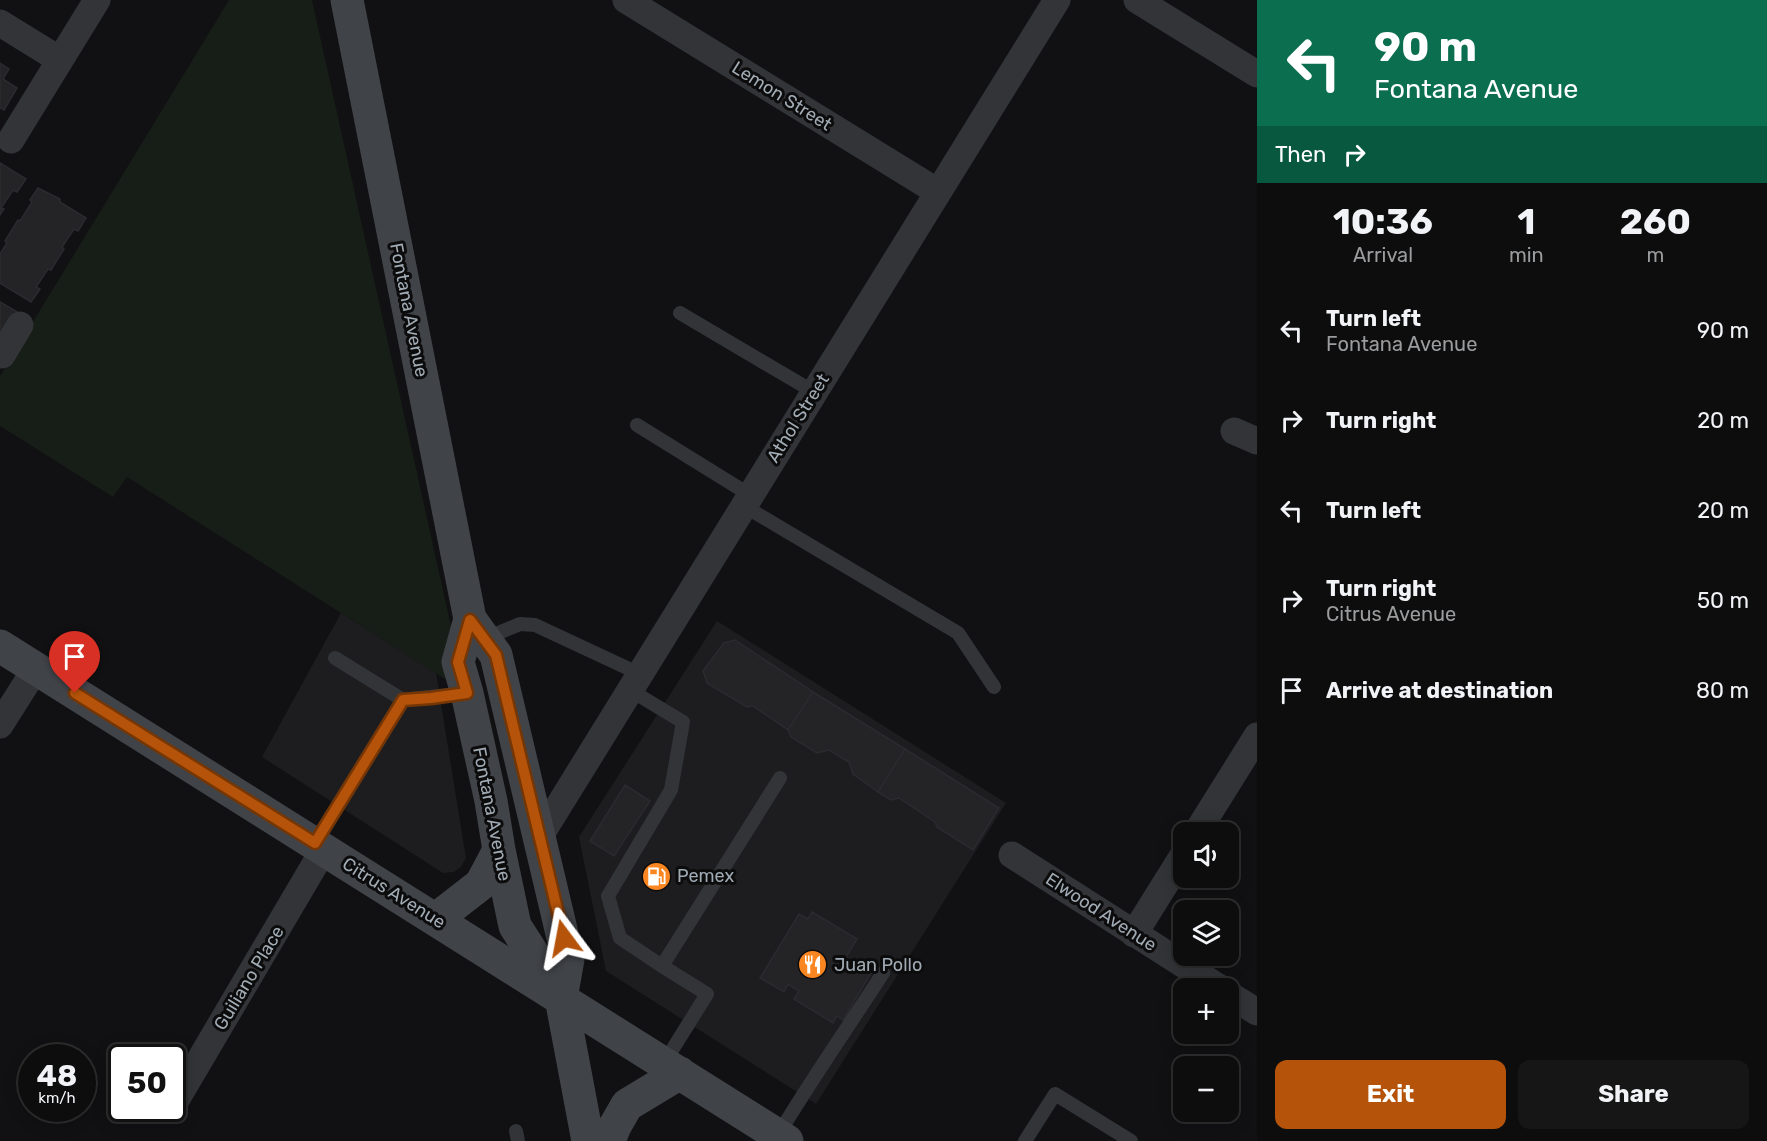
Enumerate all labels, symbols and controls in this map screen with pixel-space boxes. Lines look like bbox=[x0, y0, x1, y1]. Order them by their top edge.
text: 90 m bbox=[1374, 22, 1477, 72]
icon: left bbox=[1275, 24, 1353, 102]
street label: Lemon Street bbox=[728, 57, 836, 135]
text: Fontana Avenue bbox=[1374, 73, 1578, 105]
icon: right bbox=[1338, 138, 1371, 171]
text: Then bbox=[1275, 141, 1326, 168]
text: 10:36 bbox=[1333, 200, 1433, 243]
text: 1 bbox=[1517, 200, 1535, 243]
text: 260 bbox=[1620, 200, 1691, 243]
street label: Fontana Avenue bbox=[385, 241, 433, 379]
text: Arrival bbox=[1353, 243, 1413, 267]
text: min bbox=[1509, 243, 1544, 267]
text: m bbox=[1646, 243, 1664, 267]
text: Turn left bbox=[1326, 305, 1421, 332]
icon: left bbox=[1275, 314, 1308, 347]
text: 90 m bbox=[1697, 317, 1749, 344]
text: Fontana Avenue bbox=[1326, 332, 1477, 356]
street label: Athol Street bbox=[762, 369, 834, 467]
icon: right bbox=[1275, 404, 1308, 437]
text: Turn right bbox=[1326, 407, 1436, 434]
text: 20 m bbox=[1697, 407, 1749, 434]
icon: left bbox=[1275, 494, 1308, 527]
text: Turn left bbox=[1326, 497, 1421, 524]
text: 20 m bbox=[1697, 497, 1749, 524]
text: Turn right bbox=[1326, 575, 1436, 602]
icon: right bbox=[1275, 584, 1308, 617]
text: 50 m bbox=[1697, 587, 1749, 614]
text: Citrus Avenue bbox=[1326, 602, 1456, 626]
pin bbox=[49, 631, 100, 693]
icon: arrive bbox=[58, 640, 91, 673]
icon: arrive bbox=[1275, 674, 1308, 707]
text: Arrive at destination bbox=[1326, 677, 1553, 704]
text: 80 m bbox=[1696, 677, 1749, 704]
street label: Fontana Avenue bbox=[468, 745, 516, 883]
map controls bbox=[1173, 822, 1239, 1122]
button: sound bbox=[1173, 822, 1239, 888]
street label: Citrus Avenue bbox=[338, 853, 450, 933]
fuel station icon: Pemex bbox=[640, 860, 672, 892]
place label: Pemex bbox=[677, 865, 734, 887]
street label: Elwood Avenue bbox=[1041, 868, 1161, 956]
button: layers bbox=[1173, 900, 1239, 966]
position arrow bbox=[532, 906, 596, 970]
street label: Guiliano Place bbox=[209, 922, 289, 1034]
restaurant icon: Juan Pollo bbox=[797, 949, 829, 981]
place label: Juan Pollo bbox=[834, 954, 922, 976]
button: + bbox=[1173, 978, 1239, 1044]
speed limit sign: 50 bbox=[108, 1044, 186, 1122]
button: − bbox=[1173, 1056, 1239, 1122]
text: 48 bbox=[37, 1058, 77, 1094]
button: Exit bbox=[1275, 1060, 1506, 1129]
button: Share bbox=[1518, 1060, 1749, 1129]
text: km/h bbox=[38, 1089, 76, 1107]

